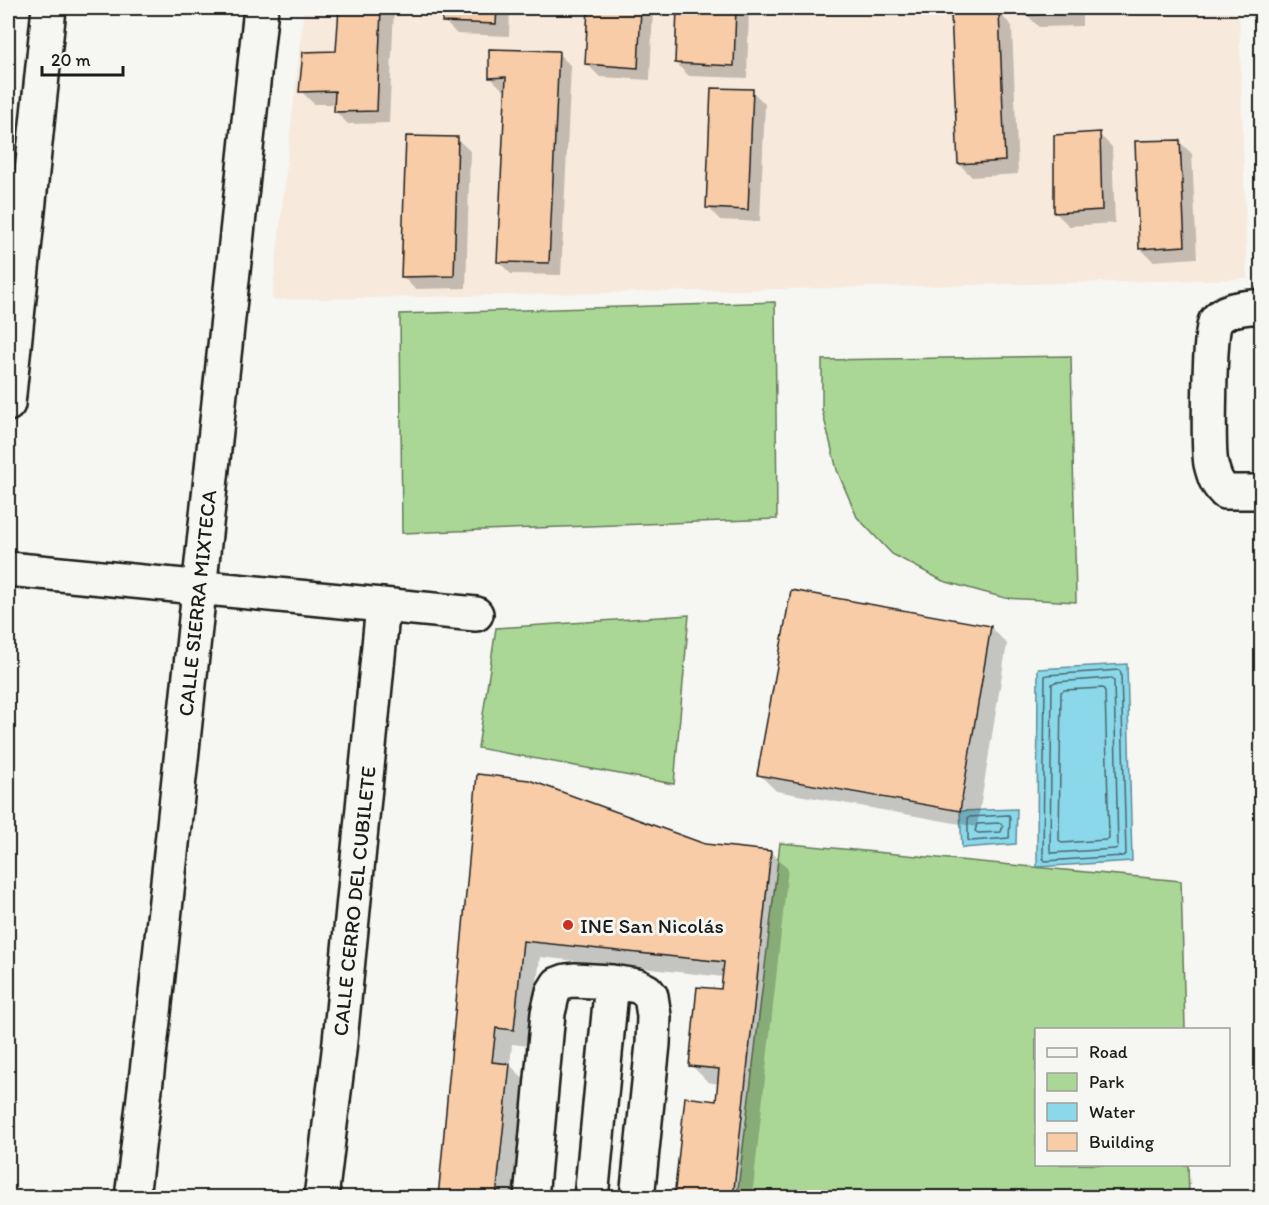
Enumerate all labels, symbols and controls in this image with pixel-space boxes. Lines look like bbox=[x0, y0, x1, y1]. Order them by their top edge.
scale bar bbox=[42, 39, 123, 77]
text: 20 m bbox=[51, 49, 91, 71]
street label: CALLE SIERRA MIXTECA bbox=[173, 488, 221, 717]
street label: CALLE CERRO DEL CUBILETE bbox=[327, 765, 381, 1037]
place label: INE San Nicolás bbox=[580, 913, 724, 938]
marker: INE San Nicolás bbox=[561, 918, 575, 932]
legend bbox=[1035, 1028, 1230, 1166]
text: Road bbox=[1089, 1041, 1128, 1063]
text: Park bbox=[1089, 1071, 1124, 1093]
text: Water bbox=[1089, 1101, 1135, 1123]
text: Building bbox=[1089, 1131, 1155, 1153]

